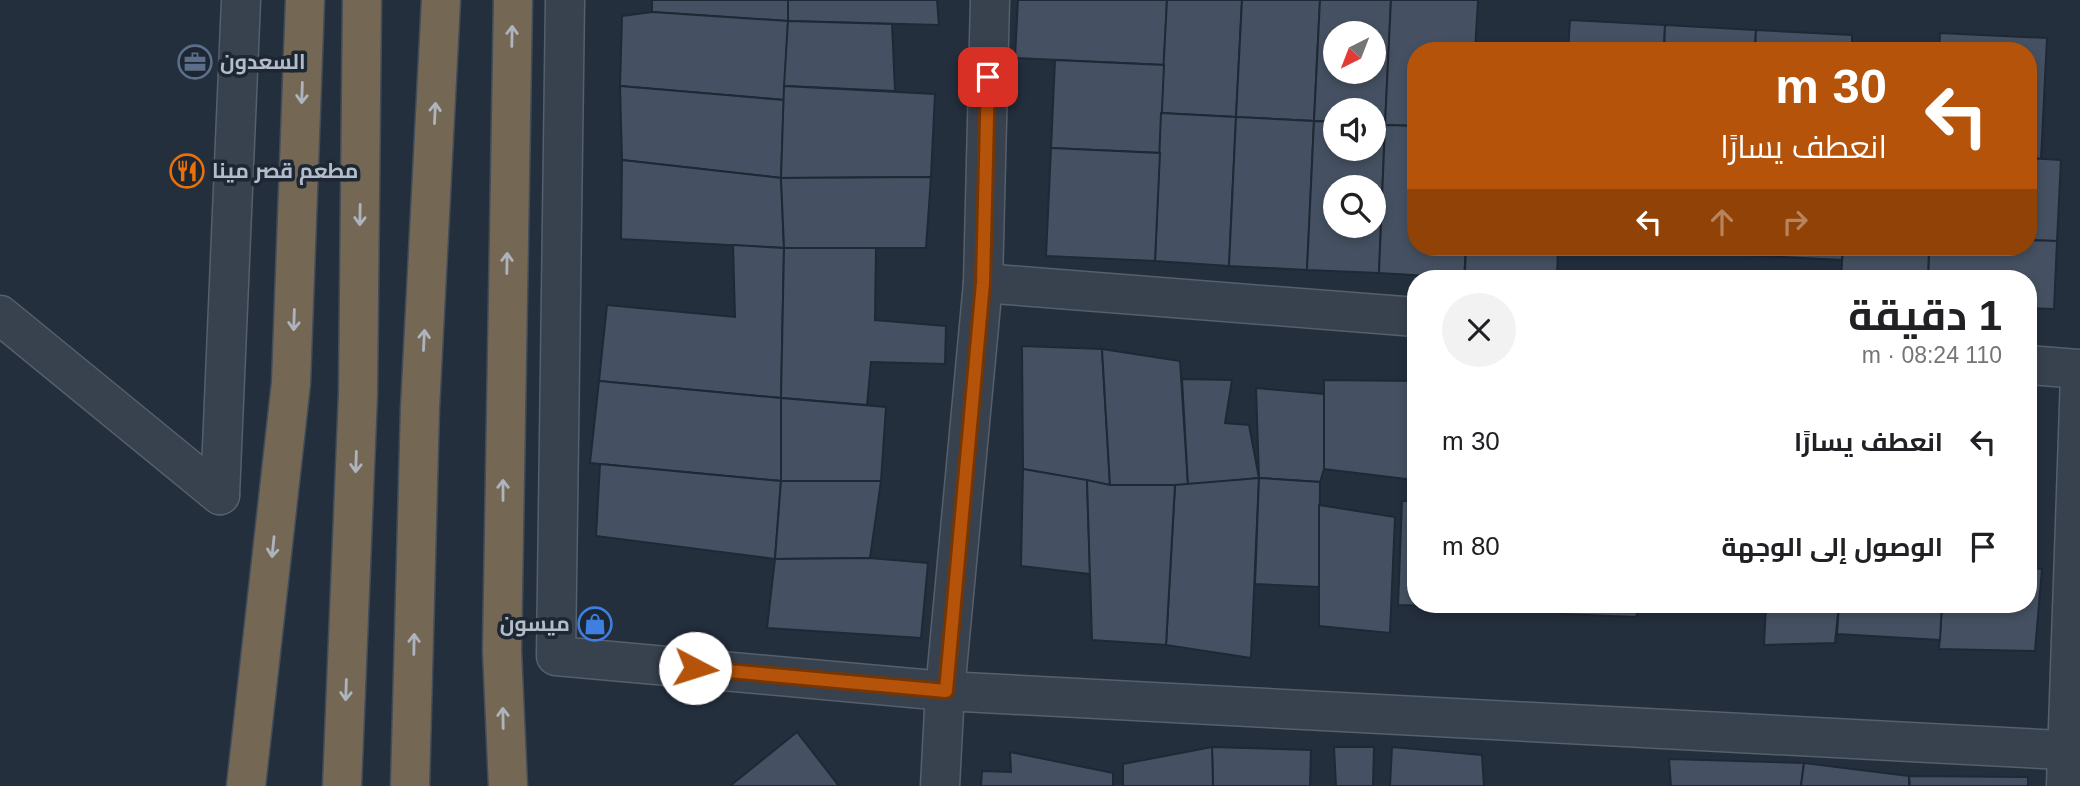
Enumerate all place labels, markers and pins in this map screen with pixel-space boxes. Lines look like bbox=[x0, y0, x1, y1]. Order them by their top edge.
office icon: السعدون bbox=[176, 43, 214, 81]
pin bbox=[958, 47, 1018, 107]
place label: السعدون bbox=[220, 50, 306, 75]
restaurant icon: مطعم قصر مينا bbox=[168, 152, 206, 190]
place label: مطعم قصر مينا bbox=[212, 159, 358, 185]
shop icon: ميسون bbox=[576, 605, 614, 643]
place label: ميسون bbox=[500, 612, 570, 637]

